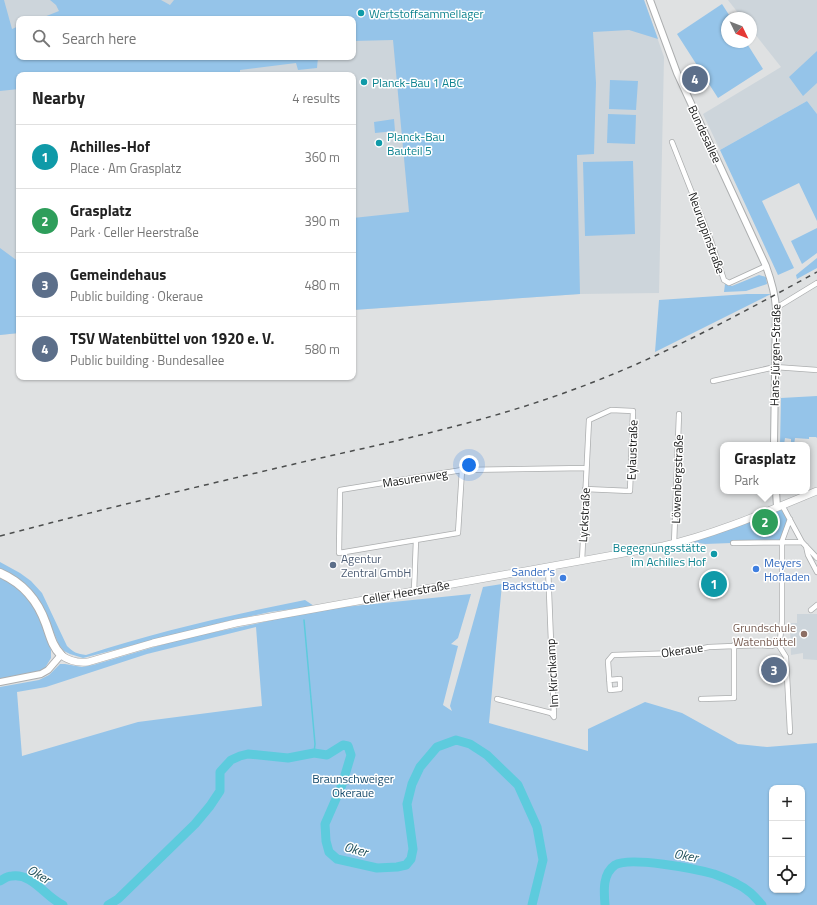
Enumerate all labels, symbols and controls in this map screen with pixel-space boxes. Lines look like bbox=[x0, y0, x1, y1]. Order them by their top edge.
place label: Wertstoffsammellager bbox=[369, 4, 484, 23]
marker: Wertstoffsammellager bbox=[356, 8, 366, 18]
north arrow bbox=[721, 12, 757, 48]
search box bbox=[16, 16, 356, 60]
icon: search bbox=[30, 27, 52, 49]
text: Search here bbox=[62, 27, 136, 50]
pin: 4 bbox=[682, 64, 708, 94]
place label: Planck-Bau 1 ABC bbox=[372, 73, 463, 92]
marker: Planck-Bau 1 ABC bbox=[359, 77, 369, 87]
text: Nearby bbox=[32, 85, 85, 111]
text: 4 results bbox=[292, 88, 340, 108]
street label: Bundesallee bbox=[683, 102, 727, 166]
place label: Planck-Bau Bauteil 5 bbox=[387, 127, 445, 160]
text: Achilles-Hof bbox=[70, 135, 150, 158]
marker: Planck-Bau Bauteil 5 bbox=[374, 138, 384, 148]
text: 1 bbox=[41, 147, 49, 167]
text: 360 m bbox=[304, 147, 340, 167]
text: Place · Am Grasplatz bbox=[70, 158, 181, 178]
street label: Neuruppinstraße bbox=[683, 190, 731, 276]
text: Grasplatz bbox=[70, 199, 132, 222]
text: 2 bbox=[41, 211, 49, 231]
text: 390 m bbox=[304, 211, 340, 231]
text: Park · Celler Heerstraße bbox=[70, 222, 199, 242]
text: Gemeindehaus bbox=[70, 263, 166, 286]
text: 3 bbox=[41, 275, 49, 295]
text: 480 m bbox=[304, 275, 340, 295]
text: Public building · Okeraue bbox=[70, 286, 203, 306]
street label: Hans-Jürgen-Straße bbox=[765, 304, 785, 406]
text: TSV Watenbüttel von 1920 e. V. bbox=[70, 327, 274, 350]
text: 4 bbox=[41, 339, 49, 359]
text: 580 m bbox=[304, 339, 340, 359]
text: Public building · Bundesallee bbox=[70, 350, 224, 370]
street label: Eylaustraße bbox=[621, 419, 643, 481]
street label: Löwenbergstraße bbox=[666, 434, 688, 524]
popup bbox=[720, 442, 810, 494]
text: Grasplatz bbox=[734, 447, 796, 470]
your location bbox=[459, 455, 479, 475]
street label: Masurenweg bbox=[381, 463, 449, 493]
text: Park bbox=[734, 470, 759, 490]
street label: Lyckstraße bbox=[573, 487, 595, 543]
pin: 2 bbox=[752, 507, 778, 537]
place label: Begegnungsstätte im Achilles Hof bbox=[613, 538, 706, 571]
place label: Agentur Zentral GmbH bbox=[341, 549, 411, 582]
marker: Begegnungsstätte im Achilles Hof bbox=[709, 549, 719, 559]
place label: Meyers Hofladen bbox=[764, 553, 810, 586]
marker: Agentur Zentral GmbH bbox=[328, 560, 338, 570]
place label: Sander's Backstube bbox=[502, 562, 555, 595]
marker: Meyers Hofladen bbox=[751, 564, 761, 574]
pin: 1 bbox=[701, 569, 727, 599]
marker: Sander's Backstube bbox=[558, 573, 568, 583]
street label: Celler Heerstraße bbox=[361, 575, 451, 609]
place label: Grundschule Watenbüttel bbox=[733, 618, 796, 651]
marker: Grundschule Watenbüttel bbox=[799, 629, 809, 639]
street label: Im Kirchkamp bbox=[541, 638, 563, 708]
street label: Okeraue bbox=[660, 638, 704, 662]
pin: 3 bbox=[761, 655, 787, 685]
park label: Braunschweiger Okeraue bbox=[312, 769, 394, 802]
map controls bbox=[769, 785, 805, 893]
button: + bbox=[769, 785, 805, 821]
button: − bbox=[769, 821, 805, 857]
water label: Oker bbox=[342, 836, 372, 862]
water label: Oker bbox=[672, 843, 701, 867]
button: locate bbox=[769, 857, 805, 893]
water label: Oker bbox=[24, 859, 56, 890]

